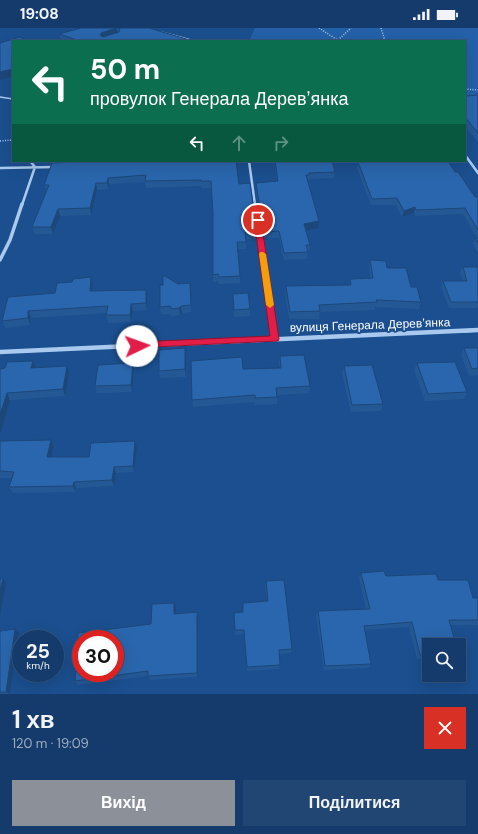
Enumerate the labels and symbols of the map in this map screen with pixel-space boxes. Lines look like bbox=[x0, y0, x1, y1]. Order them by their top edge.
pin bbox=[241, 203, 275, 237]
street label: вулиця Генерала Деревʼянка bbox=[290, 314, 451, 336]
position arrow bbox=[116, 325, 158, 367]
speed limit sign: 30 bbox=[72, 630, 124, 682]

